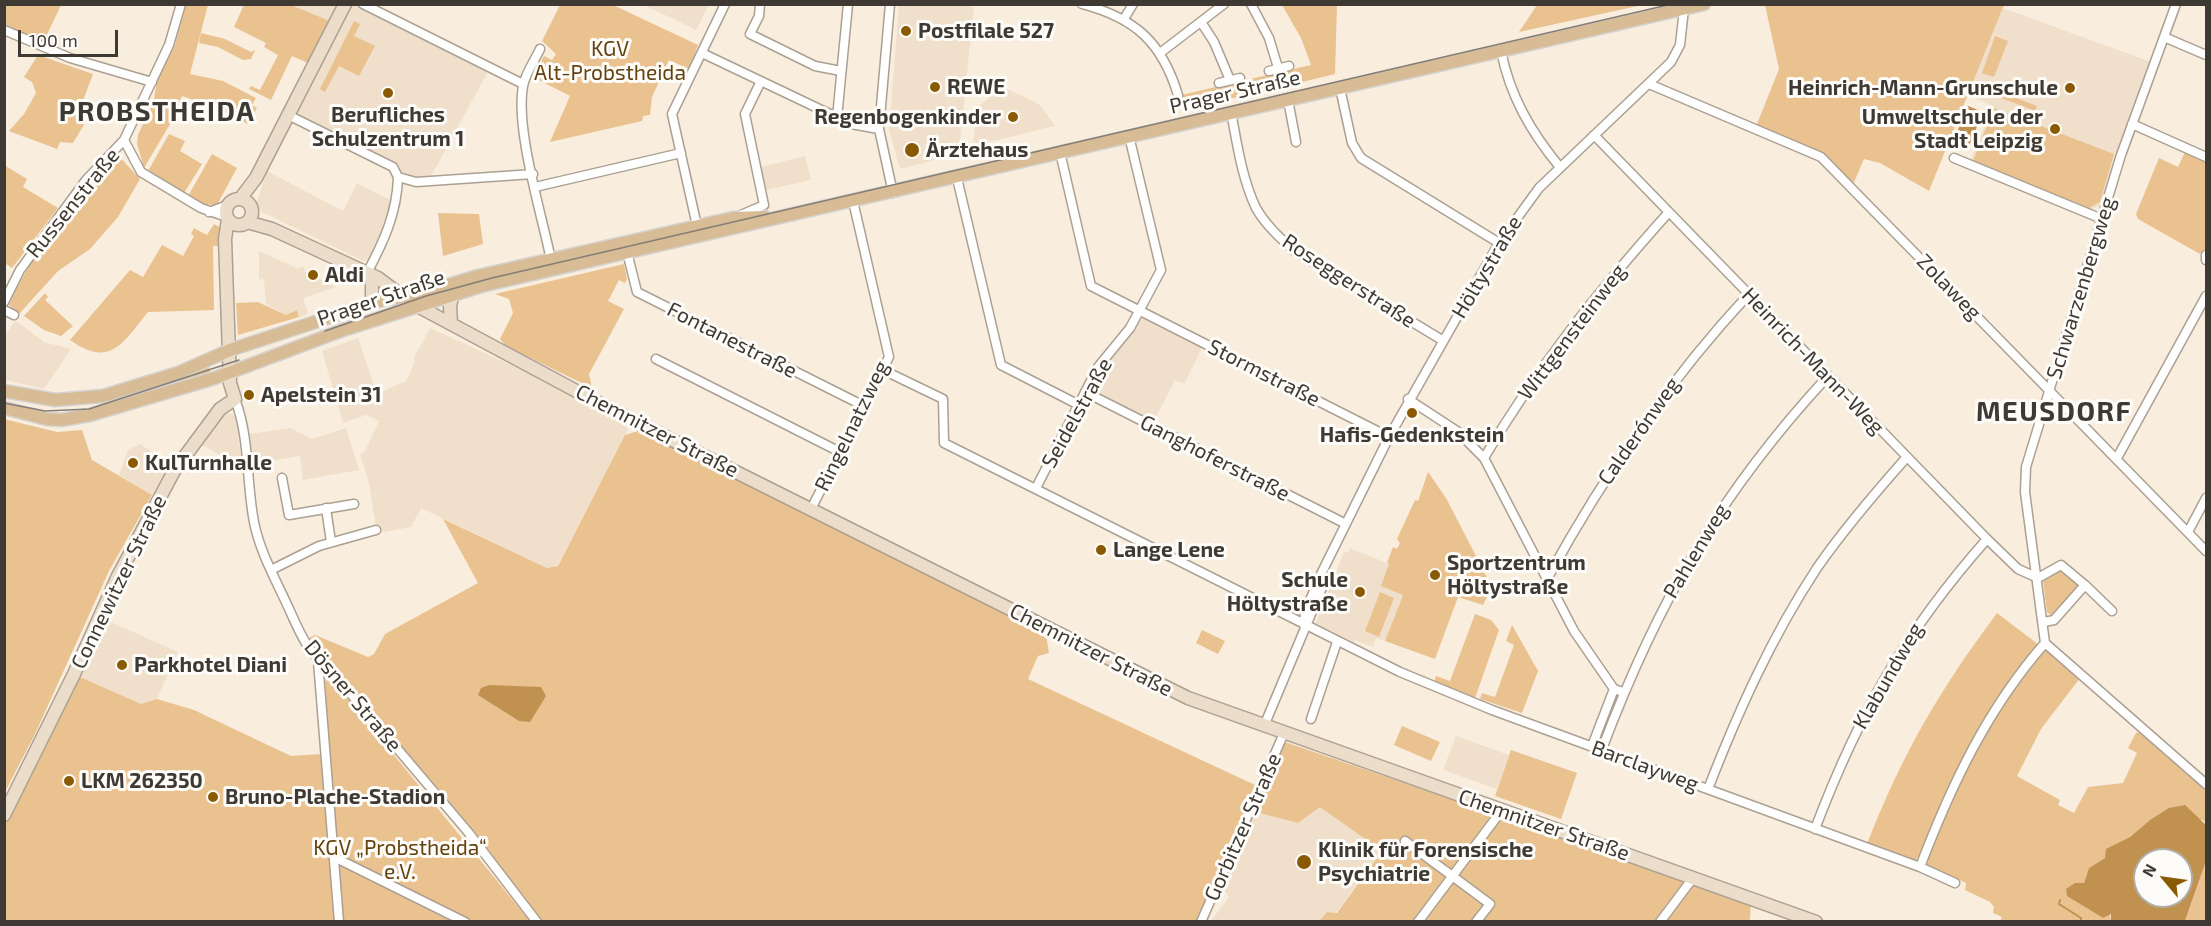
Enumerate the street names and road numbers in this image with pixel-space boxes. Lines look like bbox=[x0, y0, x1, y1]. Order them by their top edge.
street label: Prager Straße bbox=[1167, 65, 1303, 119]
street label: Russenstraße bbox=[21, 143, 125, 263]
street label: Schwarzenbergweg bbox=[2041, 194, 2121, 382]
street label: Höltystraße bbox=[1447, 211, 1527, 323]
street label: Roseggerstraße bbox=[1278, 229, 1420, 333]
street label: Zolaweg bbox=[1912, 249, 1986, 325]
street label: Wittgensteinweg bbox=[1513, 259, 1631, 405]
street label: Prager Straße bbox=[314, 264, 448, 332]
street label: Heinrich-Mann-Weg bbox=[1736, 282, 1890, 440]
street label: Fontanestraße bbox=[663, 296, 801, 384]
street label: Stormstraße bbox=[1204, 334, 1324, 412]
street label: Seidelstraße bbox=[1036, 354, 1118, 472]
street label: Ringelnatzweg bbox=[810, 357, 894, 495]
street label: Calderónweg bbox=[1593, 372, 1685, 490]
street label: Chemnitzer Straße bbox=[571, 379, 743, 483]
street label: Ganghoferstraße bbox=[1136, 409, 1294, 507]
street label: Connewitzer Straße bbox=[66, 491, 172, 673]
street label: Pahlenweg bbox=[1658, 499, 1734, 603]
street label: Chemnitzer Straße bbox=[1005, 598, 1177, 702]
street label: Klabundweg bbox=[1847, 618, 1929, 734]
street label: Dösner Straße bbox=[299, 635, 407, 757]
street label: Barclayweg bbox=[1588, 735, 1702, 797]
street label: Gorbitzer Straße bbox=[1199, 749, 1287, 905]
street label: Chemnitzer Straße bbox=[1455, 784, 1633, 866]

